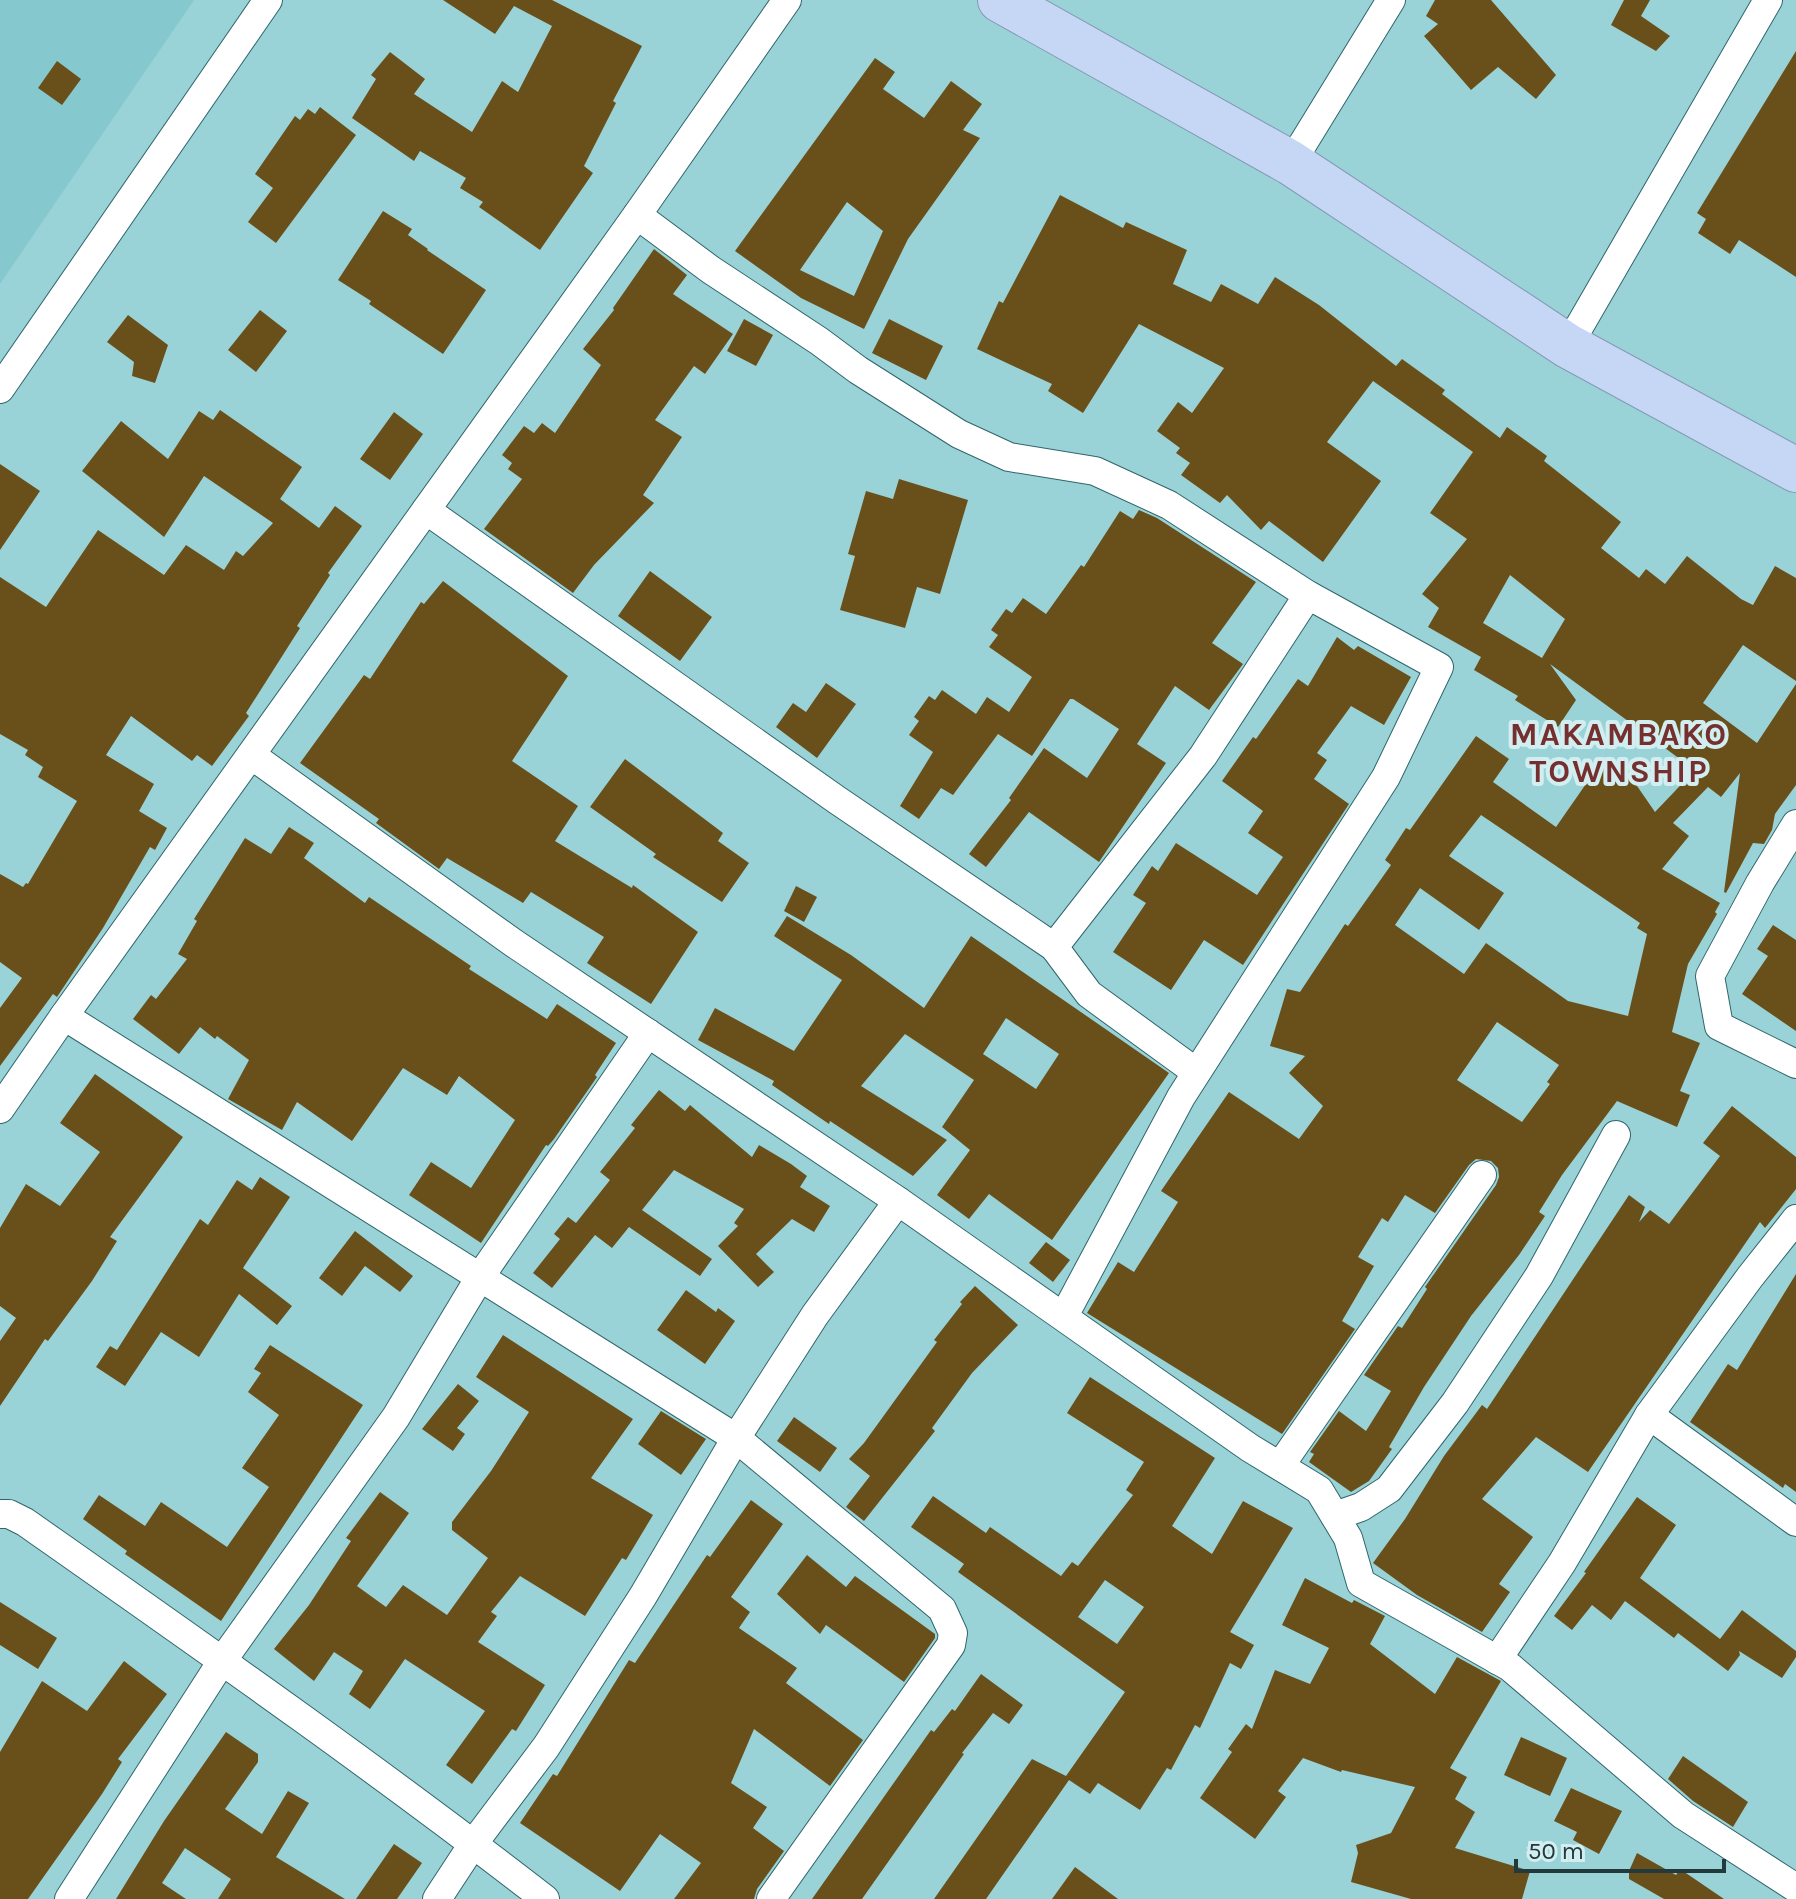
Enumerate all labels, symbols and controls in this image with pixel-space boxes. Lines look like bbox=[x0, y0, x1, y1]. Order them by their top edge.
district label: MAKAMBAKO TOWNSHIP bbox=[1510, 716, 1728, 790]
scale bar bbox=[1516, 1823, 1724, 1873]
text: 50 m bbox=[1528, 1837, 1584, 1865]

